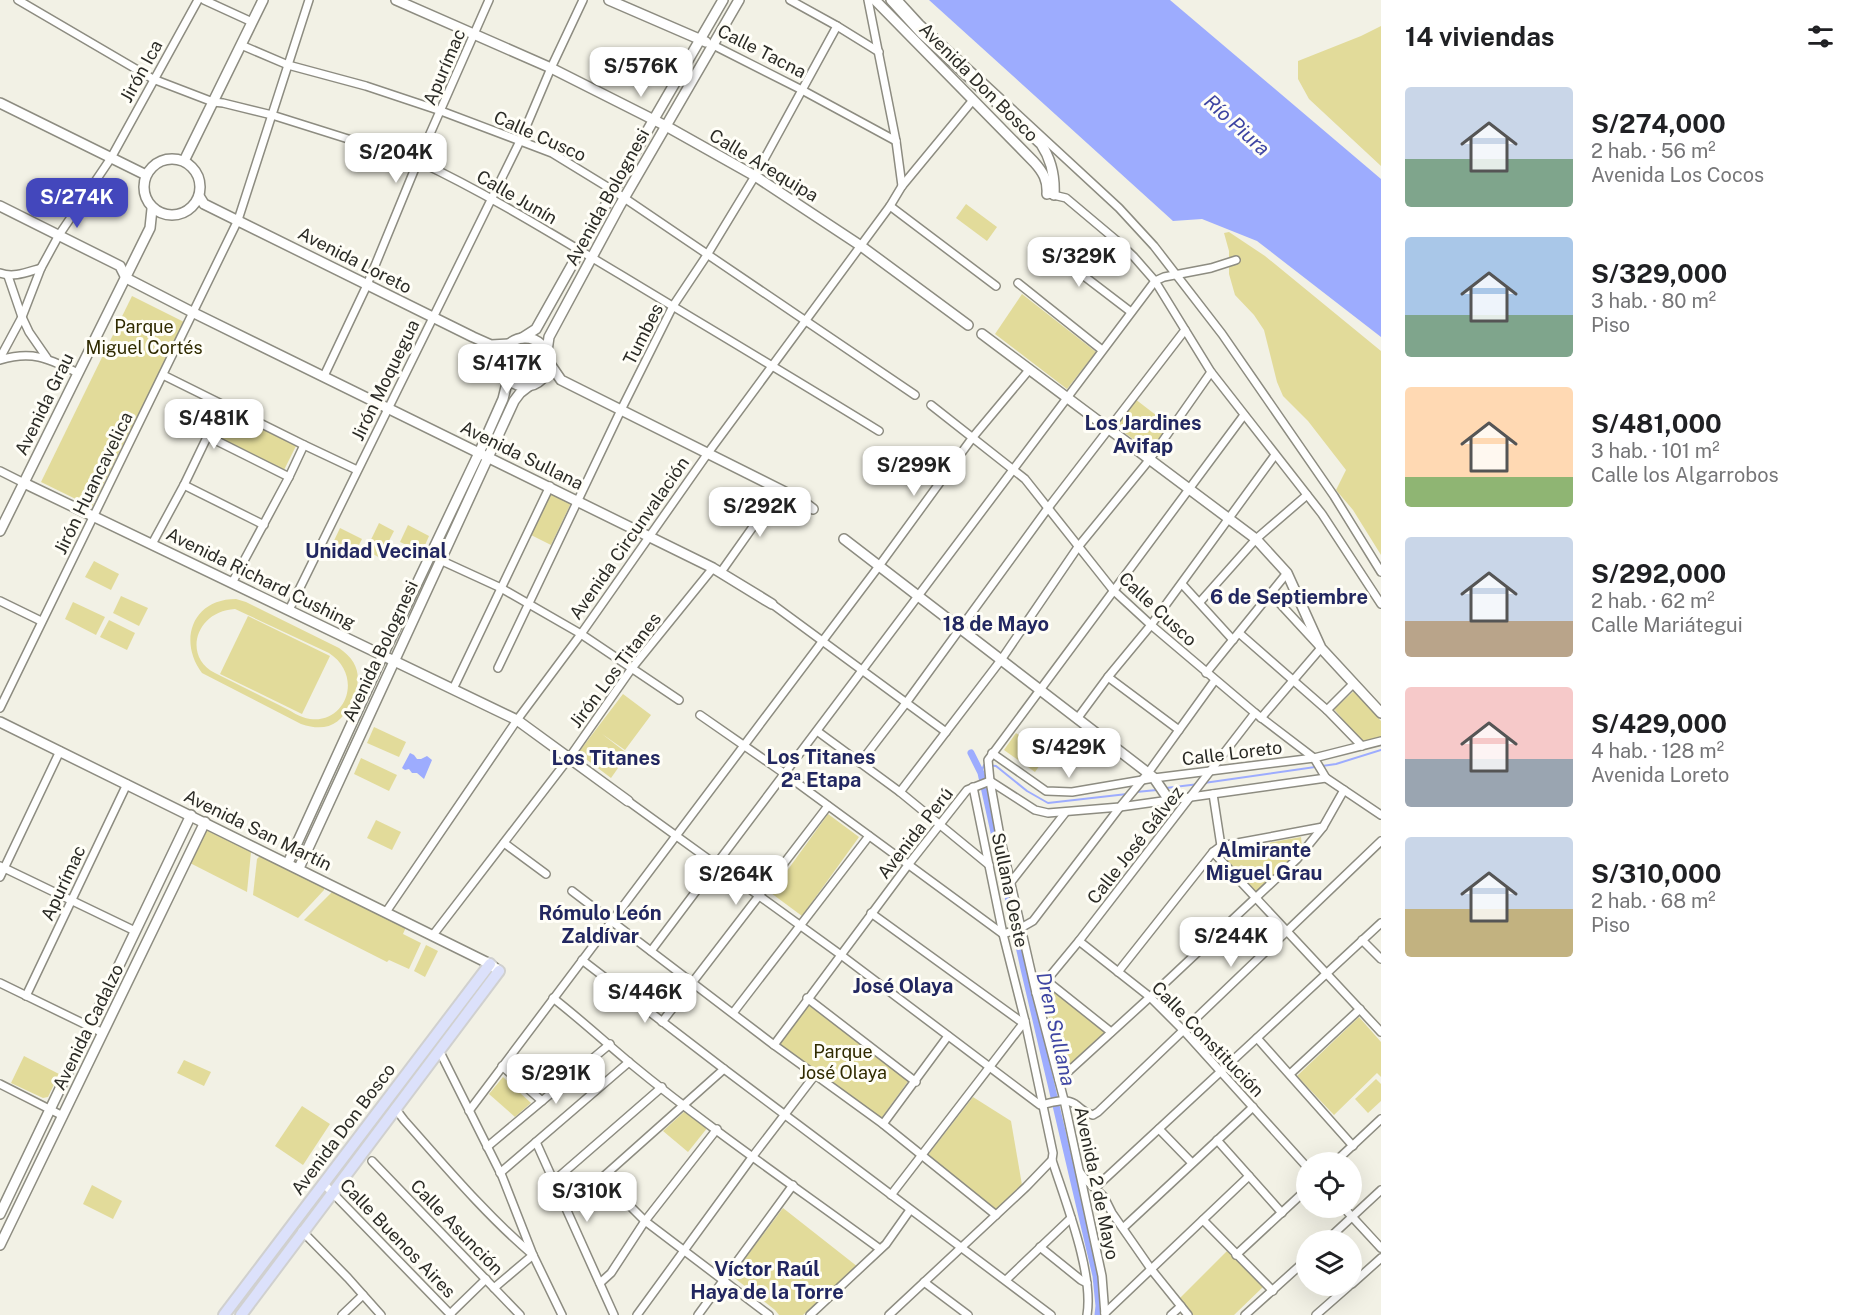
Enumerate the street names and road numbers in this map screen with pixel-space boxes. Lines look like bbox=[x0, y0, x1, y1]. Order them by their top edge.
street label: Avenida Don Bosco bbox=[915, 18, 1043, 146]
street label: Calle Tacna bbox=[714, 20, 810, 82]
street label: Apurímac bbox=[419, 26, 469, 108]
street label: Jirón Ica bbox=[115, 36, 167, 106]
street label: Calle Cusco bbox=[491, 106, 589, 166]
street label: Calle Arequipa bbox=[706, 124, 822, 206]
street label: Avenida Bolognesi bbox=[561, 125, 653, 269]
street label: Calle Junín bbox=[473, 165, 561, 229]
street label: Avenida Loreto bbox=[295, 222, 415, 298]
street label: Tumbes bbox=[619, 300, 667, 368]
street label: Jirón Moquegua bbox=[347, 316, 423, 444]
street label: Avenida Grau bbox=[10, 350, 78, 458]
street label: Jirón Huancavelica bbox=[49, 408, 137, 558]
street label: Avenida Sullana bbox=[457, 416, 587, 494]
street label: Avenida Circunvalación bbox=[565, 453, 693, 623]
street label: Avenida Richard Cushing bbox=[163, 523, 359, 633]
street label: Calle Cusco bbox=[1115, 568, 1201, 650]
street label: Avenida Bolognesi bbox=[338, 577, 422, 725]
street label: Jirón Los Titanes bbox=[565, 608, 665, 732]
street label: Calle Loreto bbox=[1181, 736, 1283, 770]
street label: Calle José Gálvez bbox=[1083, 782, 1187, 908]
street label: Avenida Perú bbox=[873, 783, 957, 883]
street label: Avenida San Martín bbox=[181, 785, 335, 875]
street label: Sullana Oeste bbox=[988, 831, 1032, 949]
street label: Apurímac bbox=[36, 842, 90, 924]
street label: Avenida Cadalzo bbox=[48, 960, 128, 1094]
street label: Calle Constitución bbox=[1148, 977, 1268, 1101]
street label: Avenida Don Bosco bbox=[287, 1059, 399, 1199]
street label: Avenida 2 de Mayo bbox=[1071, 1105, 1123, 1261]
street label: Calle Buenos Aires bbox=[336, 1174, 460, 1302]
street label: Calle Asunción bbox=[406, 1175, 508, 1279]

